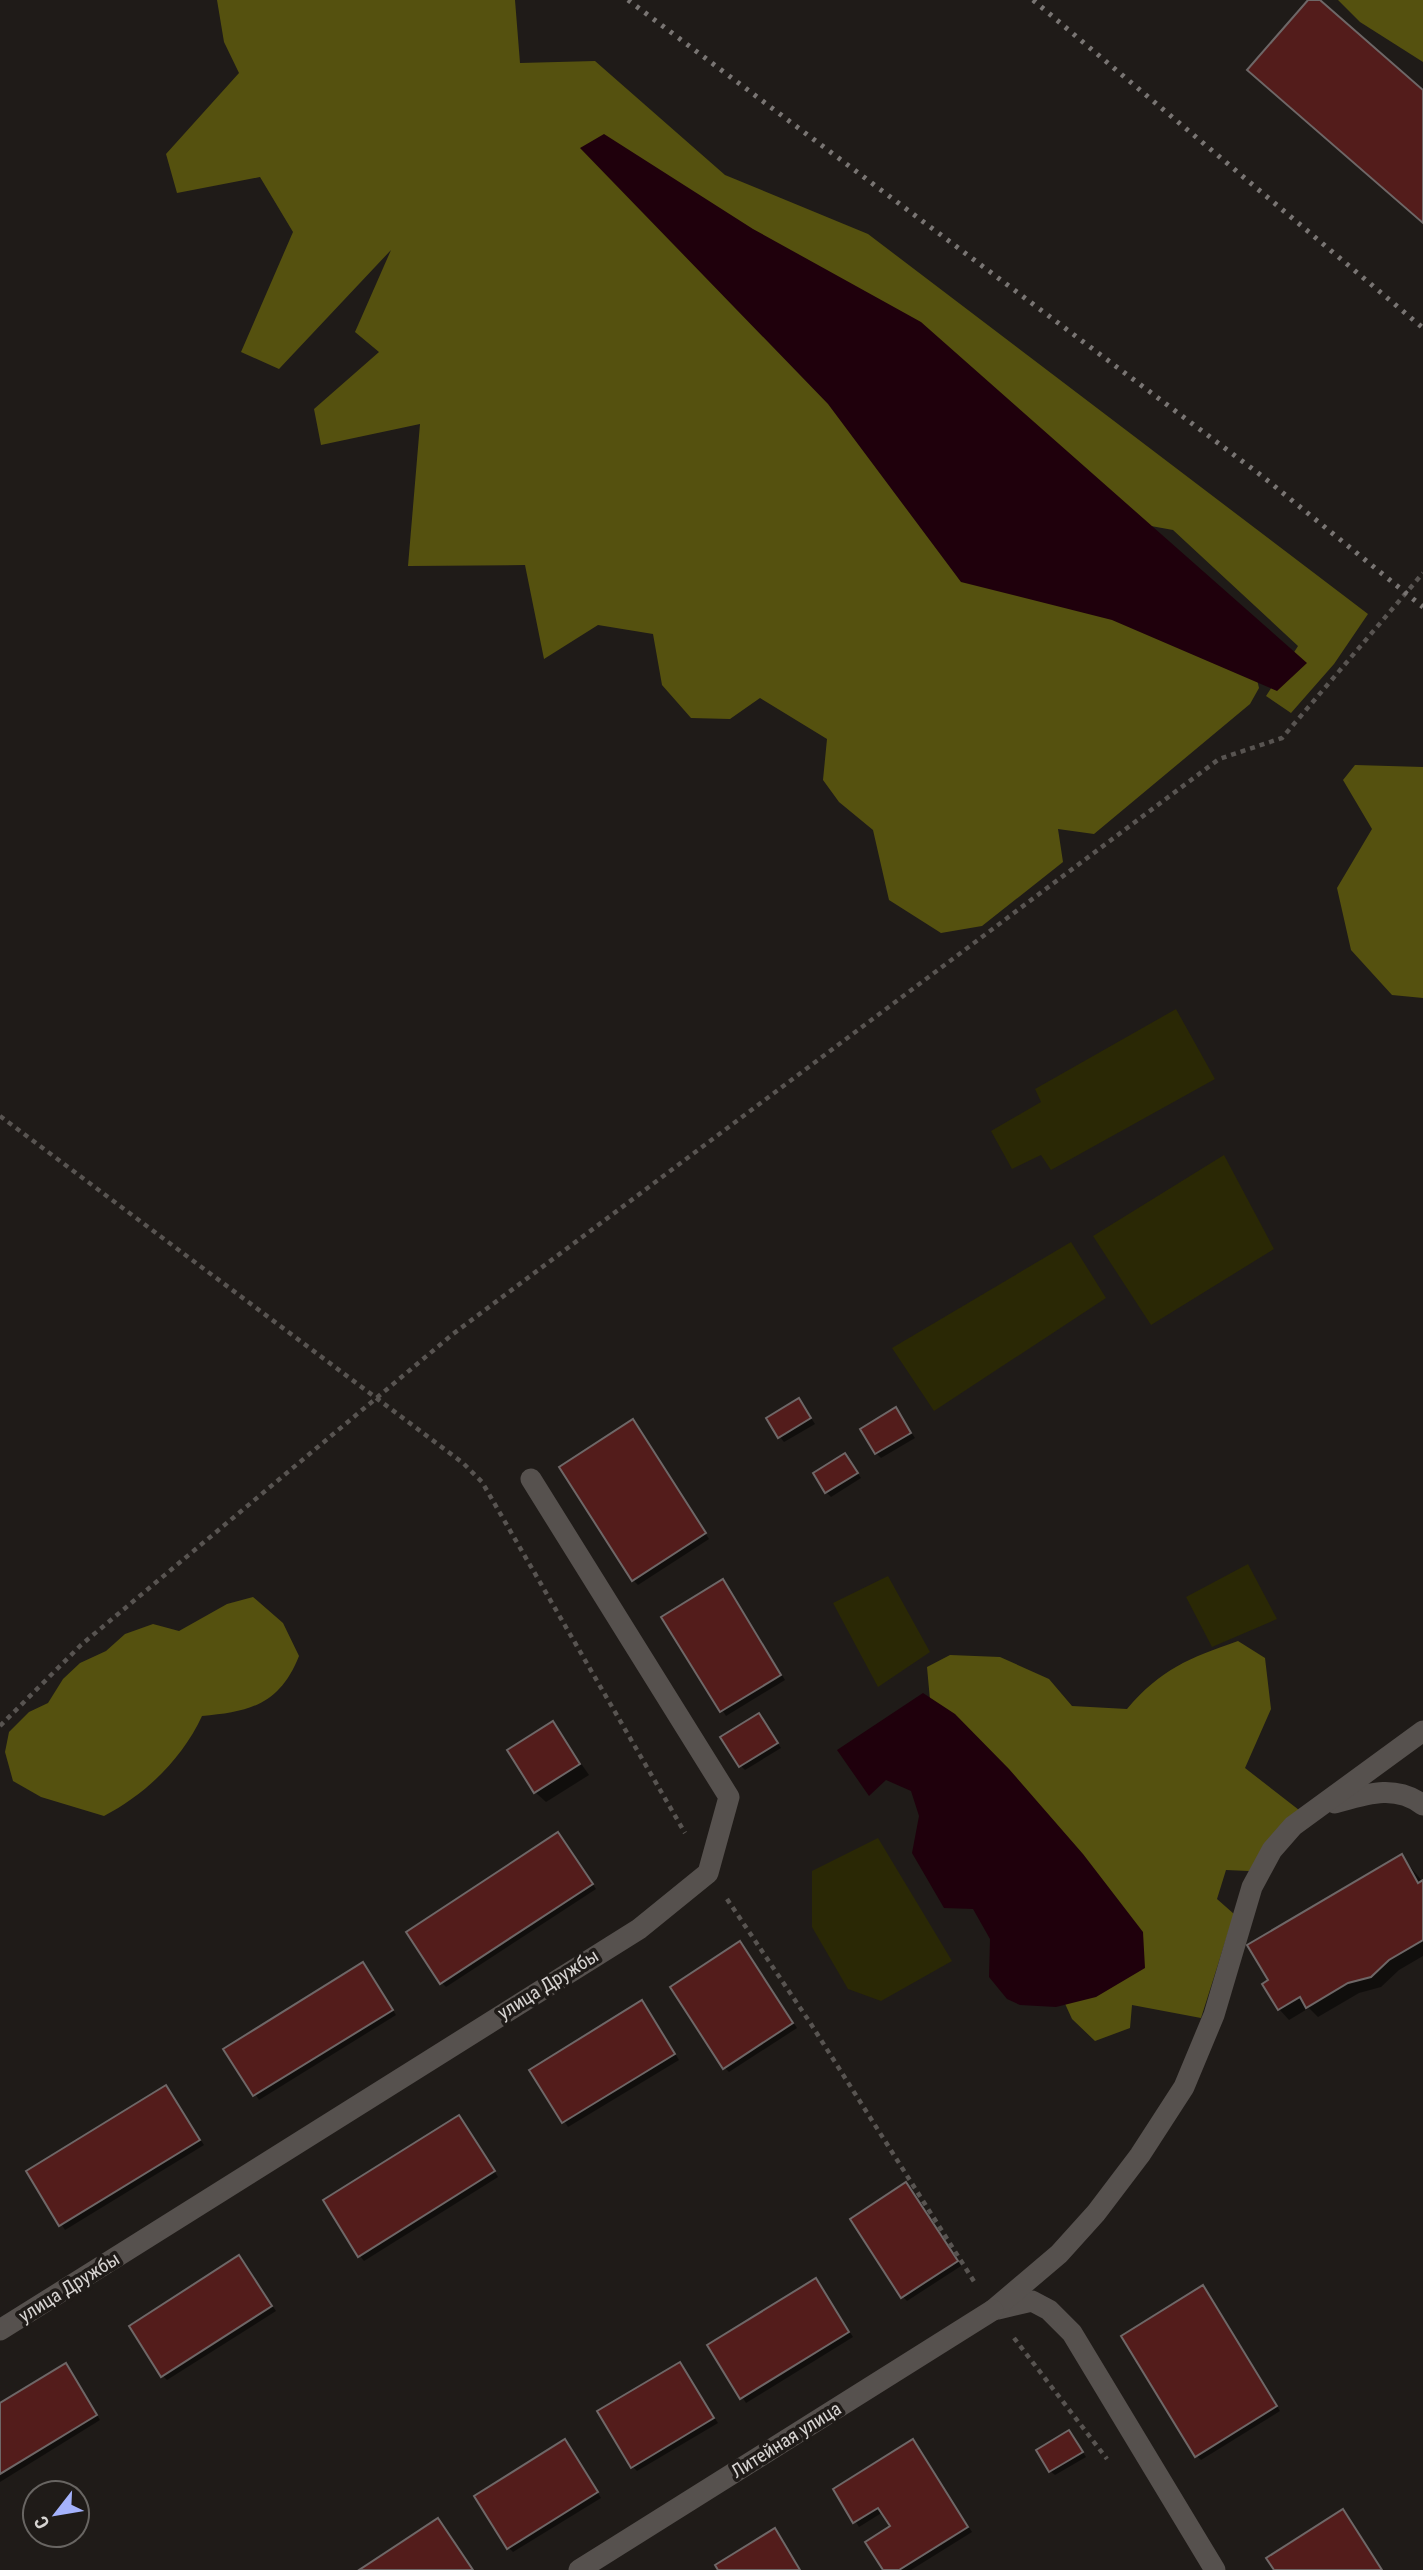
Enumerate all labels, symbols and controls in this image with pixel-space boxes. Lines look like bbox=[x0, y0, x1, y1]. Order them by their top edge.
street label: улица Дружбы bbox=[493, 1944, 603, 2024]
street label: улица Дружбы bbox=[14, 2247, 124, 2327]
street label: Литейная улица bbox=[727, 2397, 845, 2483]
north arrow bbox=[21, 2479, 91, 2549]
text: С bbox=[29, 2512, 55, 2533]

